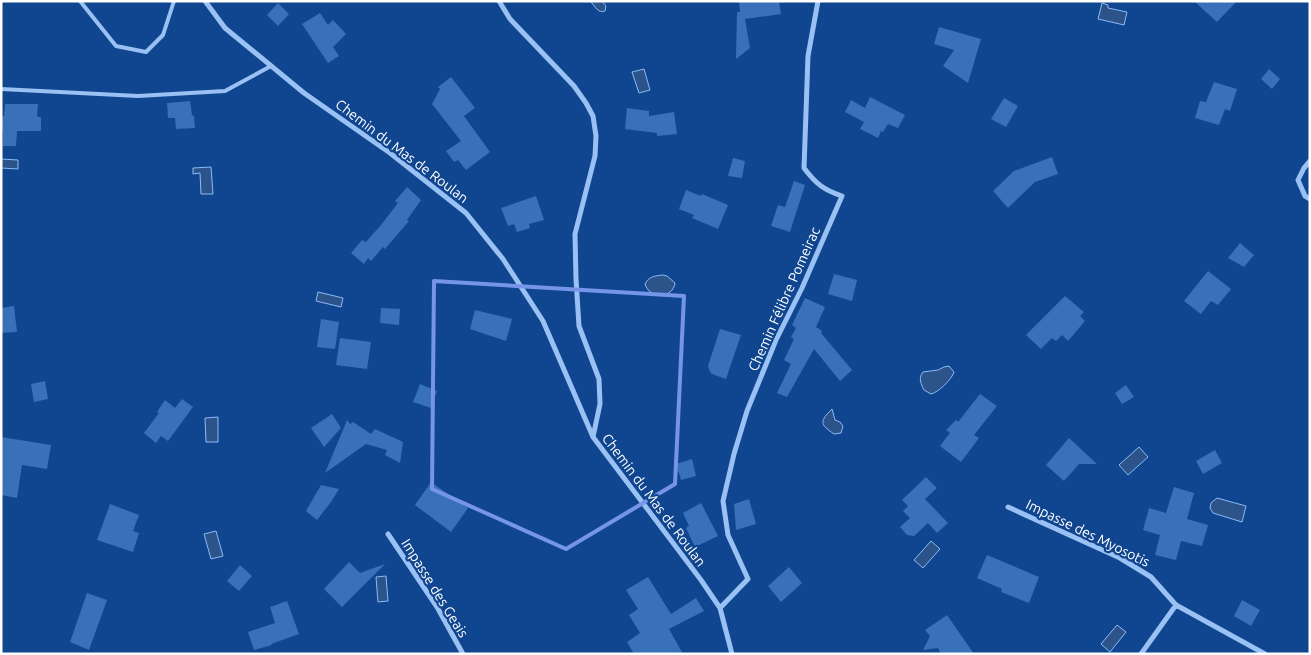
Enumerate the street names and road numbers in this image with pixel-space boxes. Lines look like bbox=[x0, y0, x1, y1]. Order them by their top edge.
street label: Chemin du Mas de Roulan bbox=[333, 96, 471, 206]
street label: Chemin Félibre Pomeirac bbox=[745, 224, 823, 374]
street label: Chemin du Mas de Roulan bbox=[599, 431, 709, 569]
street label: Impasse des Myosotis bbox=[1024, 496, 1152, 570]
street label: Impasse des Geais bbox=[398, 536, 472, 640]

